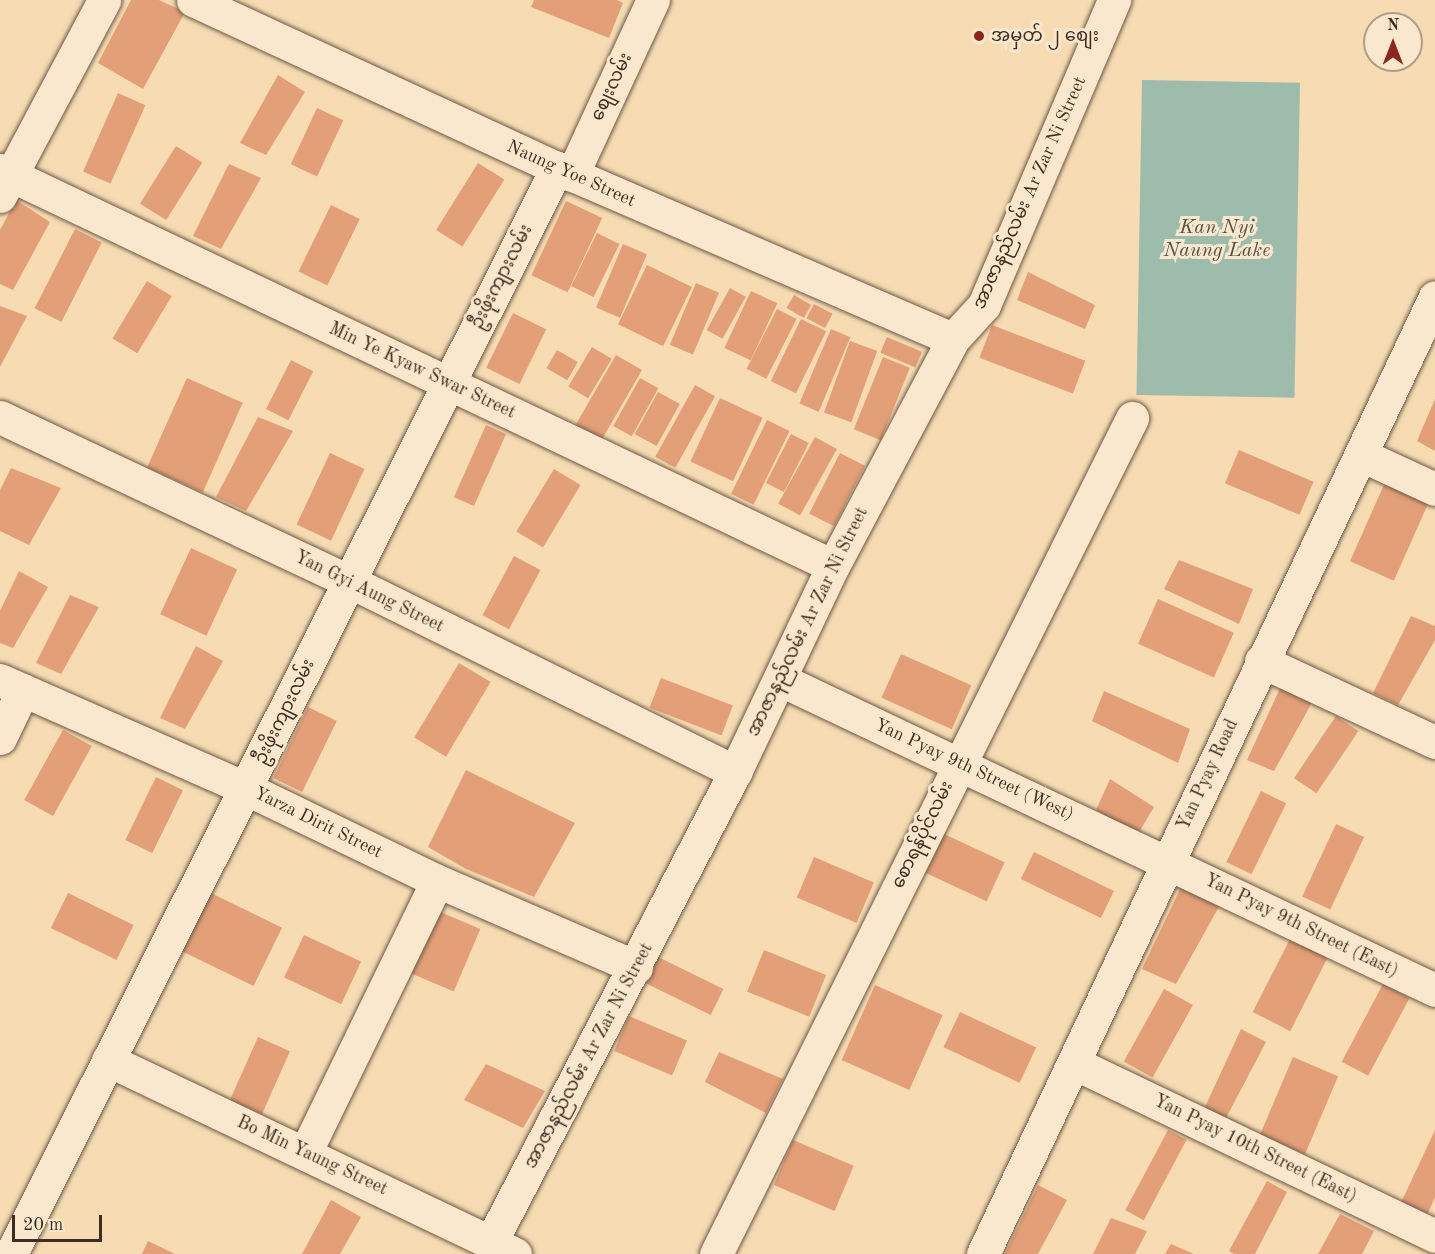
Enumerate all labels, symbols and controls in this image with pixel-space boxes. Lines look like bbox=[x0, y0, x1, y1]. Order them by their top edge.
north arrow bbox=[1363, 12, 1423, 72]
text: N bbox=[1387, 18, 1399, 34]
place label: အမှတ် ၂ စျေး bbox=[991, 25, 1099, 47]
marker: အမှတ် ၂ စျေး bbox=[972, 29, 986, 43]
street label: စျေးလမ်း bbox=[587, 49, 637, 125]
street label: အာဇာနည်လမ်း Ar Zar Ni Street bbox=[969, 73, 1091, 313]
street label: Naung Yoe Street bbox=[503, 136, 639, 212]
water label: Kan Nyi Naung Lake bbox=[1164, 216, 1270, 263]
street label: ဦးဖိုးကျားလမ်း bbox=[466, 221, 538, 333]
street label: Min Ye Kyaw Swar Street bbox=[325, 318, 519, 424]
street label: အာဇာနည်လမ်း Ar Zar Ni Street bbox=[743, 504, 873, 740]
street label: Yan Gyi Aung Street bbox=[291, 546, 447, 638]
street label: ဦးဖိုးကျားလမ်း bbox=[250, 656, 320, 768]
street label: Yan Pyay 9th Street (West) bbox=[871, 714, 1077, 826]
street label: Yan Pyay Road bbox=[1173, 716, 1243, 834]
street label: စောရန်ပိုင်လမ်း bbox=[888, 778, 958, 892]
street label: Yarza Dirit Street bbox=[250, 783, 386, 863]
street label: Yan Pyay 9th Street (East) bbox=[1201, 870, 1401, 982]
street label: အာဇာနည်လမ်း Ar Zar Ni Street bbox=[520, 939, 658, 1173]
street label: Yan Pyay 10th Street (East) bbox=[1150, 1090, 1360, 1208]
street label: Bo Min Yaung Street bbox=[233, 1112, 391, 1200]
scale bar bbox=[15, 1203, 105, 1241]
text: 20 m bbox=[23, 1216, 63, 1234]

